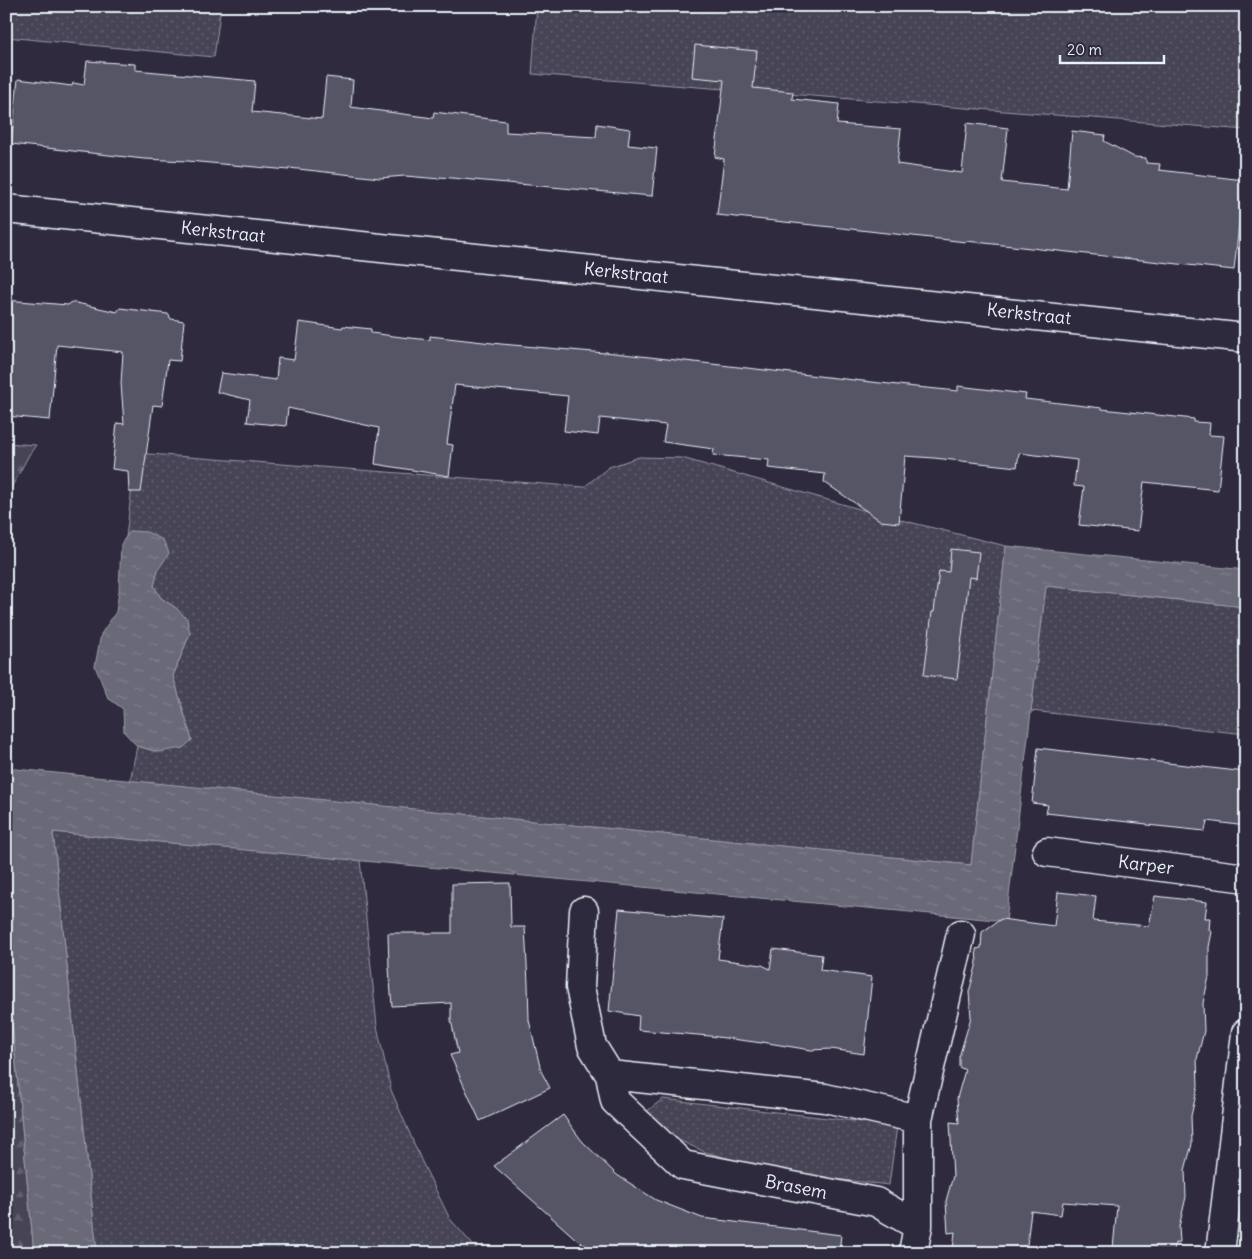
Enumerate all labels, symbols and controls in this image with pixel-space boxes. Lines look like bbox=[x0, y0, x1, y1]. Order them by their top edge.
scale bar bbox=[1060, 32, 1163, 64]
text: 20 m bbox=[1067, 40, 1102, 59]
street label: Kerkstraat bbox=[180, 216, 266, 247]
street label: Kerkstraat bbox=[583, 257, 669, 288]
street label: Kerkstraat bbox=[986, 298, 1072, 329]
street label: Karper bbox=[1117, 850, 1176, 879]
street label: Brasem bbox=[763, 1169, 829, 1204]

